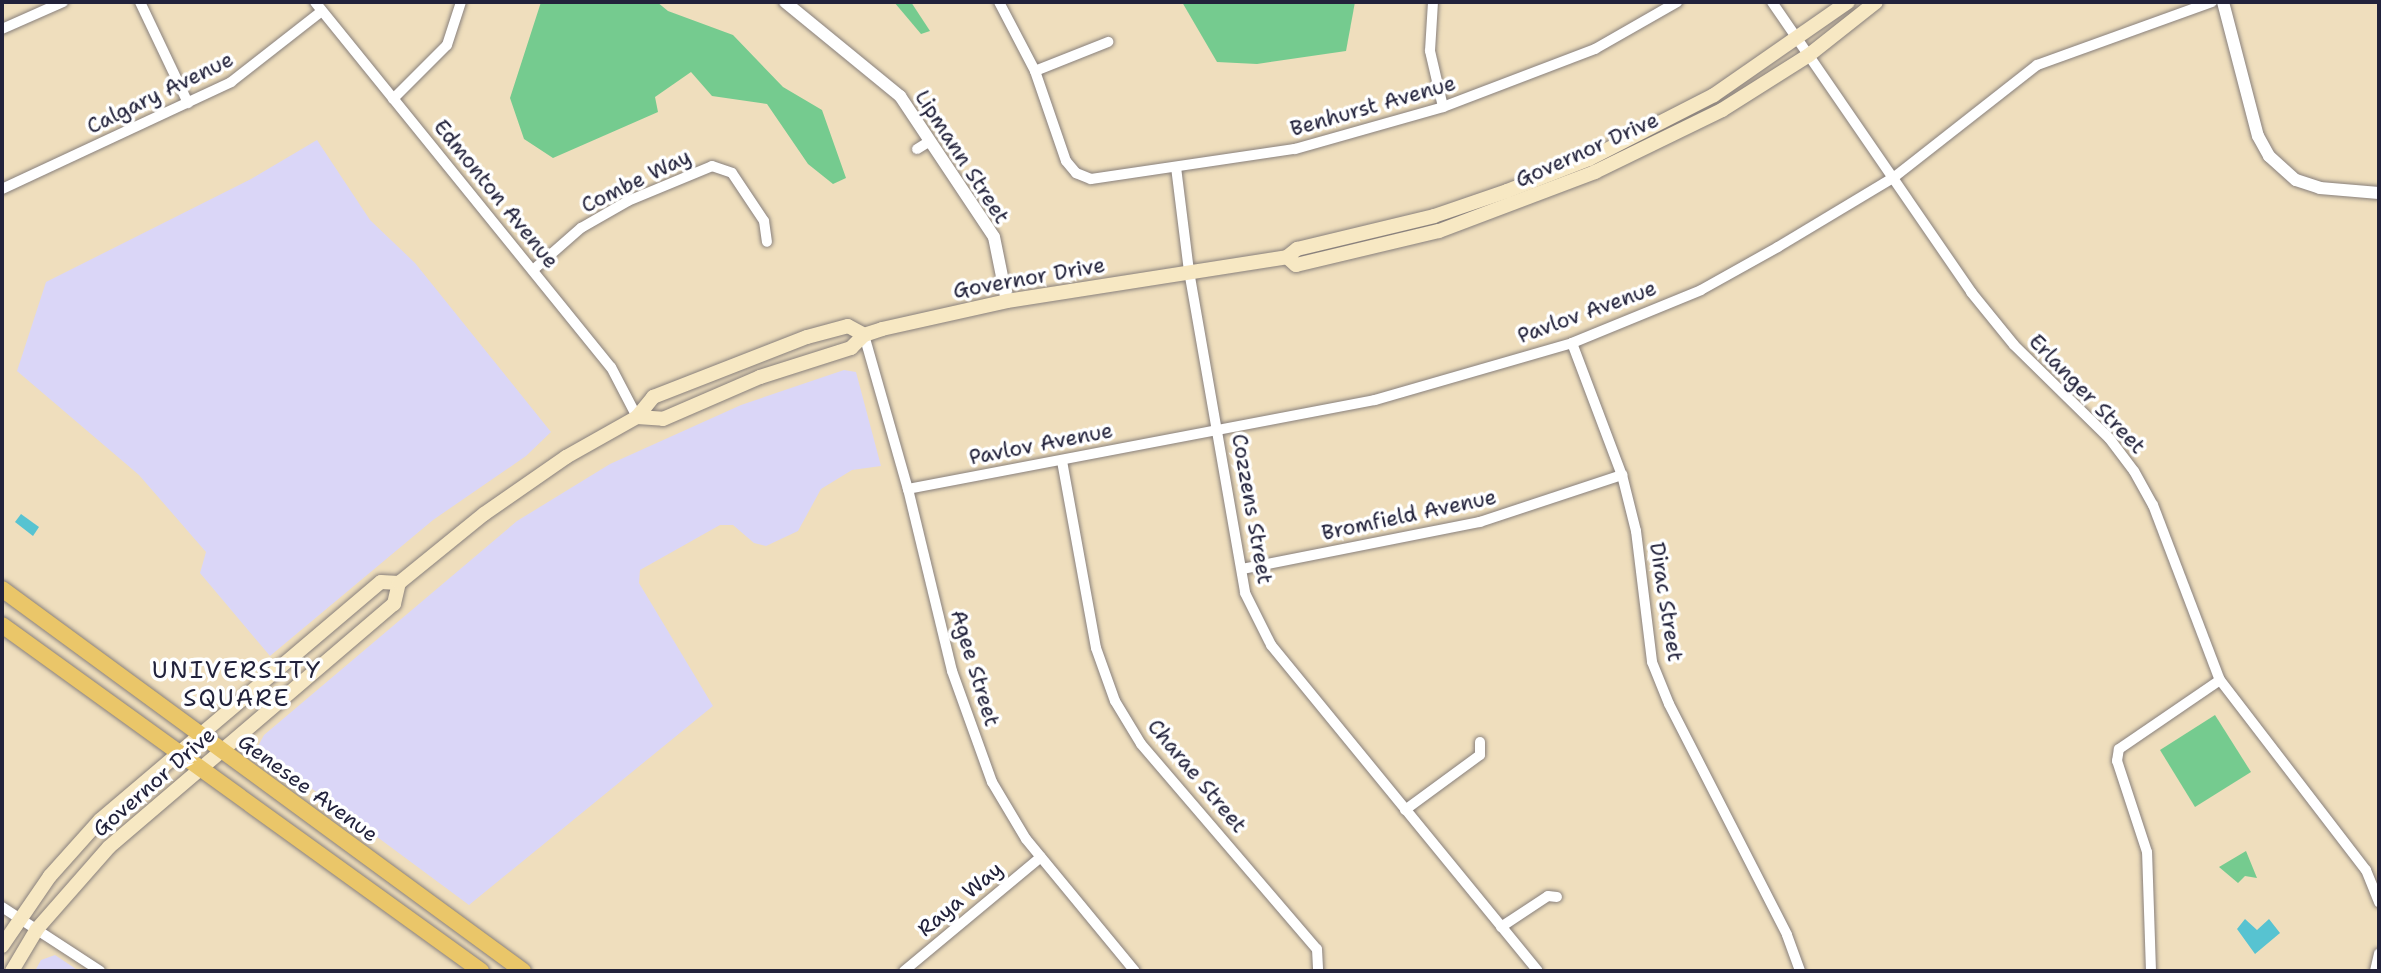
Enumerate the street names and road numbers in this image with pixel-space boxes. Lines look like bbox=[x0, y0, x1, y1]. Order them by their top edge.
street label: Calgary Avenue bbox=[83, 47, 237, 139]
street label: Benhurst Avenue bbox=[1287, 70, 1459, 142]
street label: Lipmann Street bbox=[909, 85, 1015, 229]
street label: Governor Drive bbox=[1512, 107, 1662, 193]
street label: Edmonton Avenue bbox=[428, 114, 564, 274]
street label: Combe Way bbox=[577, 144, 695, 218]
street label: Governor Drive bbox=[951, 252, 1107, 304]
street label: Pavlov Avenue bbox=[1514, 275, 1660, 349]
street label: Erlanger Street bbox=[2023, 329, 2151, 459]
street label: Pavlov Avenue bbox=[967, 418, 1115, 470]
street label: Cozzens Street bbox=[1226, 432, 1278, 586]
street label: Bromfield Avenue bbox=[1319, 484, 1499, 546]
street label: Dirac Street bbox=[1644, 541, 1688, 663]
street label: Agee Street bbox=[945, 607, 1005, 729]
street label: Charae Street bbox=[1142, 714, 1252, 838]
street label: Governor Drive bbox=[88, 722, 220, 842]
street label: Genesee Avenue bbox=[233, 729, 383, 847]
street label: Raya Way bbox=[912, 856, 1008, 942]

